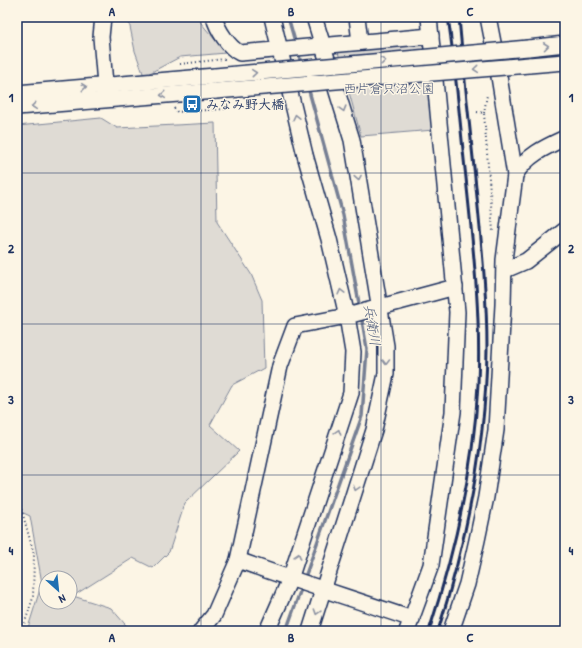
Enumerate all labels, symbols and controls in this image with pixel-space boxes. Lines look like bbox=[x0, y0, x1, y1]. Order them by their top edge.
text: A bbox=[109, 2, 116, 20]
text: B bbox=[288, 2, 295, 20]
text: C bbox=[466, 2, 474, 20]
one-way arrow bbox=[543, 42, 549, 51]
one-way arrow bbox=[380, 57, 386, 66]
one-way arrow bbox=[473, 64, 479, 73]
one-way arrow bbox=[251, 68, 257, 77]
park label: 西片倉只沼公園 bbox=[343, 79, 435, 97]
one-way arrow bbox=[81, 83, 87, 92]
text: 1 bbox=[9, 88, 14, 106]
text: 1 bbox=[569, 88, 574, 106]
one-way arrow bbox=[160, 91, 166, 100]
bus stop icon: みなみ野大橋 bbox=[181, 93, 203, 115]
place label: みなみ野大橋 bbox=[206, 95, 284, 113]
one-way arrow bbox=[31, 101, 37, 110]
one-way arrow bbox=[338, 105, 347, 112]
one-way arrow bbox=[293, 114, 301, 120]
one-way arrow bbox=[353, 175, 362, 181]
text: 2 bbox=[8, 239, 15, 257]
text: 2 bbox=[568, 239, 575, 257]
one-way arrow bbox=[338, 288, 346, 295]
water label: 兵衛川 bbox=[360, 303, 386, 347]
one-way arrow bbox=[382, 359, 390, 365]
text: 3 bbox=[8, 390, 14, 408]
text: 3 bbox=[568, 390, 574, 408]
one-way arrow bbox=[333, 429, 342, 436]
one-way arrow bbox=[352, 484, 361, 491]
text: 4 bbox=[9, 541, 14, 559]
text: 4 bbox=[569, 541, 574, 559]
one-way arrow bbox=[293, 553, 302, 560]
north arrow bbox=[38, 570, 78, 610]
text: N bbox=[57, 591, 68, 607]
one-way arrow bbox=[313, 608, 321, 615]
text: A bbox=[109, 628, 116, 646]
text: B bbox=[288, 628, 295, 646]
text: C bbox=[466, 628, 474, 646]

